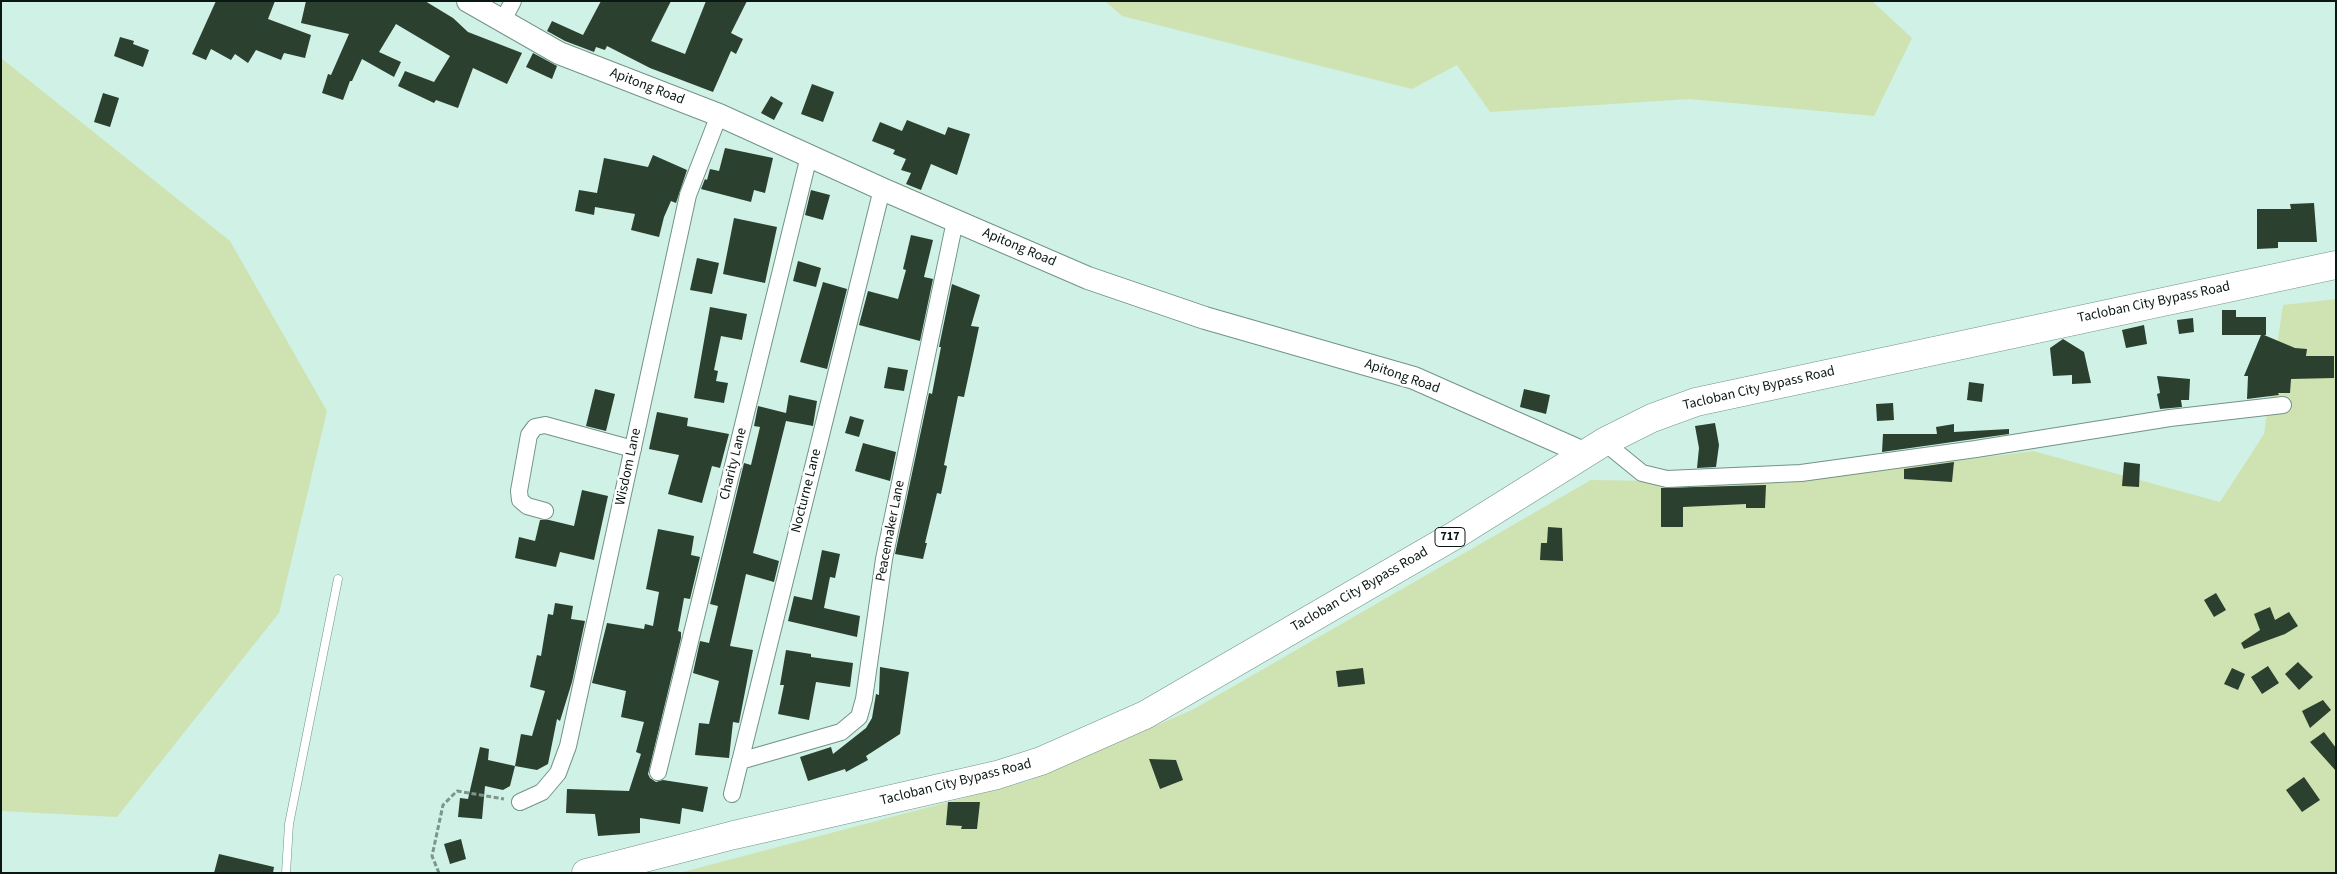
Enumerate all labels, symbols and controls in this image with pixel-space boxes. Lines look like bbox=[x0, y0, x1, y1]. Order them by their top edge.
street label: Apitong Road bbox=[607, 65, 687, 109]
street label: Apitong Road bbox=[980, 225, 1058, 271]
street label: Tacloban City Bypass Road bbox=[2076, 279, 2232, 327]
street label: Apitong Road bbox=[1362, 356, 1442, 398]
street label: Tacloban City Bypass Road bbox=[1681, 363, 1837, 415]
street label: Charity Lane bbox=[717, 426, 751, 502]
street label: Wisdom Lane bbox=[613, 427, 645, 507]
street label: Nocturne Lane bbox=[788, 447, 826, 535]
street label: Peacemaker Lane bbox=[873, 479, 909, 583]
road number: 717 bbox=[1435, 528, 1465, 546]
street label: Tacloban City Bypass Road bbox=[1288, 544, 1432, 636]
street label: Tacloban City Bypass Road bbox=[879, 756, 1033, 810]

